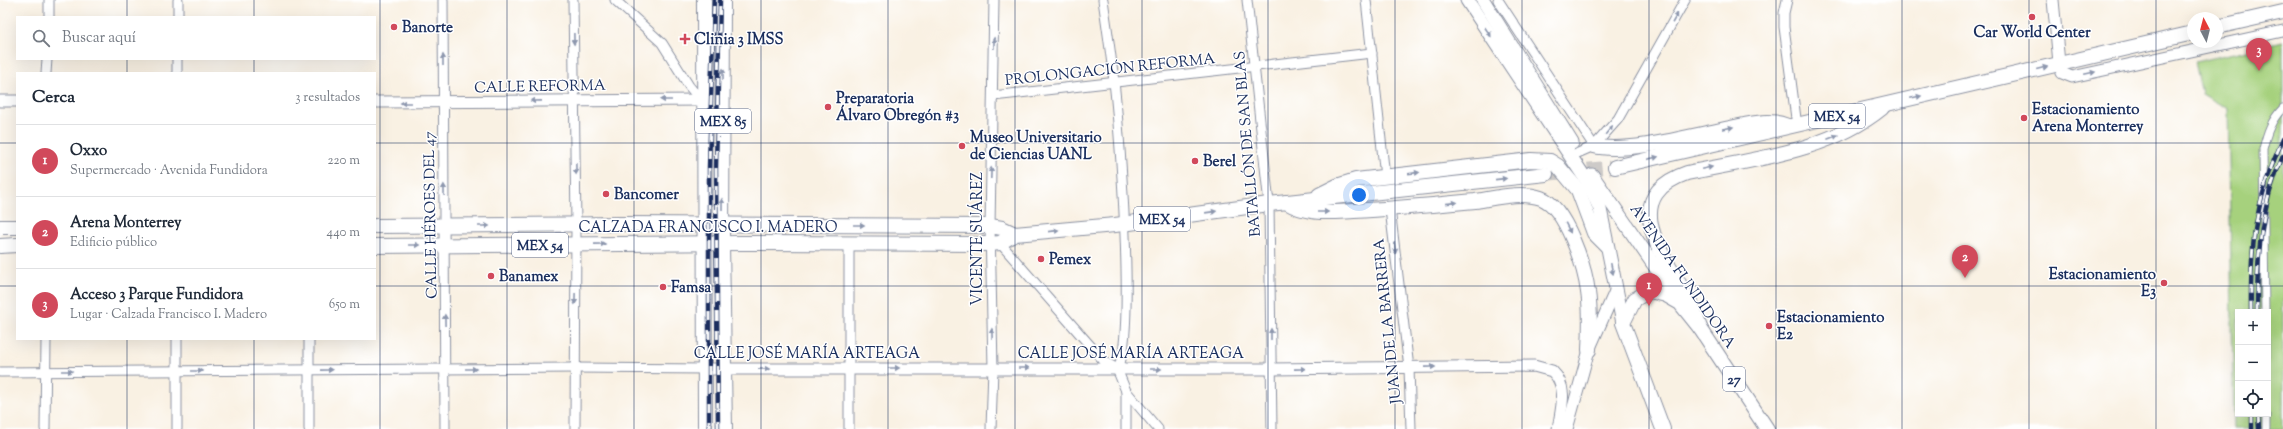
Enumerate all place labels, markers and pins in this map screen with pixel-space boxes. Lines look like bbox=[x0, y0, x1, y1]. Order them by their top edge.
marker: Car World Center bbox=[2027, 12, 2037, 22]
place label: Banorte bbox=[402, 18, 453, 39]
marker: Banorte bbox=[389, 22, 399, 32]
place label: Car World Center bbox=[1973, 23, 2091, 44]
place label: Clinia 3 IMSS bbox=[694, 30, 783, 51]
marker: Clinia 3 IMSS bbox=[679, 33, 691, 45]
pin: 3 bbox=[2246, 38, 2272, 71]
place label: Preparatoria Álvaro Obregón #3 bbox=[836, 89, 959, 127]
place label: Estacionamiento Arena Monterrey bbox=[2032, 100, 2144, 138]
marker: Preparatoria Álvaro Obregón #3 bbox=[823, 102, 833, 112]
marker: Estacionamiento Arena Monterrey bbox=[2019, 113, 2029, 123]
place label: Museo Universitario de Ciencias UANL bbox=[970, 128, 1102, 166]
marker: Museo Universitario de Ciencias UANL bbox=[957, 141, 967, 151]
place label: Berel bbox=[1203, 152, 1237, 173]
marker: Berel bbox=[1190, 156, 1200, 166]
place label: Bancomer bbox=[614, 185, 679, 206]
marker: Bancomer bbox=[601, 189, 611, 199]
pin: 2 bbox=[1952, 245, 1978, 278]
place label: Pemex bbox=[1049, 250, 1092, 271]
marker: Pemex bbox=[1036, 254, 1046, 264]
place label: Estacionamiento E3 bbox=[2049, 265, 2156, 303]
place label: Banamex bbox=[499, 267, 559, 288]
marker: Banamex bbox=[486, 271, 496, 281]
pin: 1 bbox=[1636, 273, 1662, 306]
place label: Famsa bbox=[671, 278, 711, 299]
marker: Estacionamiento E3 bbox=[2159, 278, 2169, 288]
marker: Famsa bbox=[658, 282, 668, 292]
place label: Estacionamiento E2 bbox=[1777, 308, 1884, 346]
marker: Estacionamiento E2 bbox=[1764, 321, 1774, 331]

